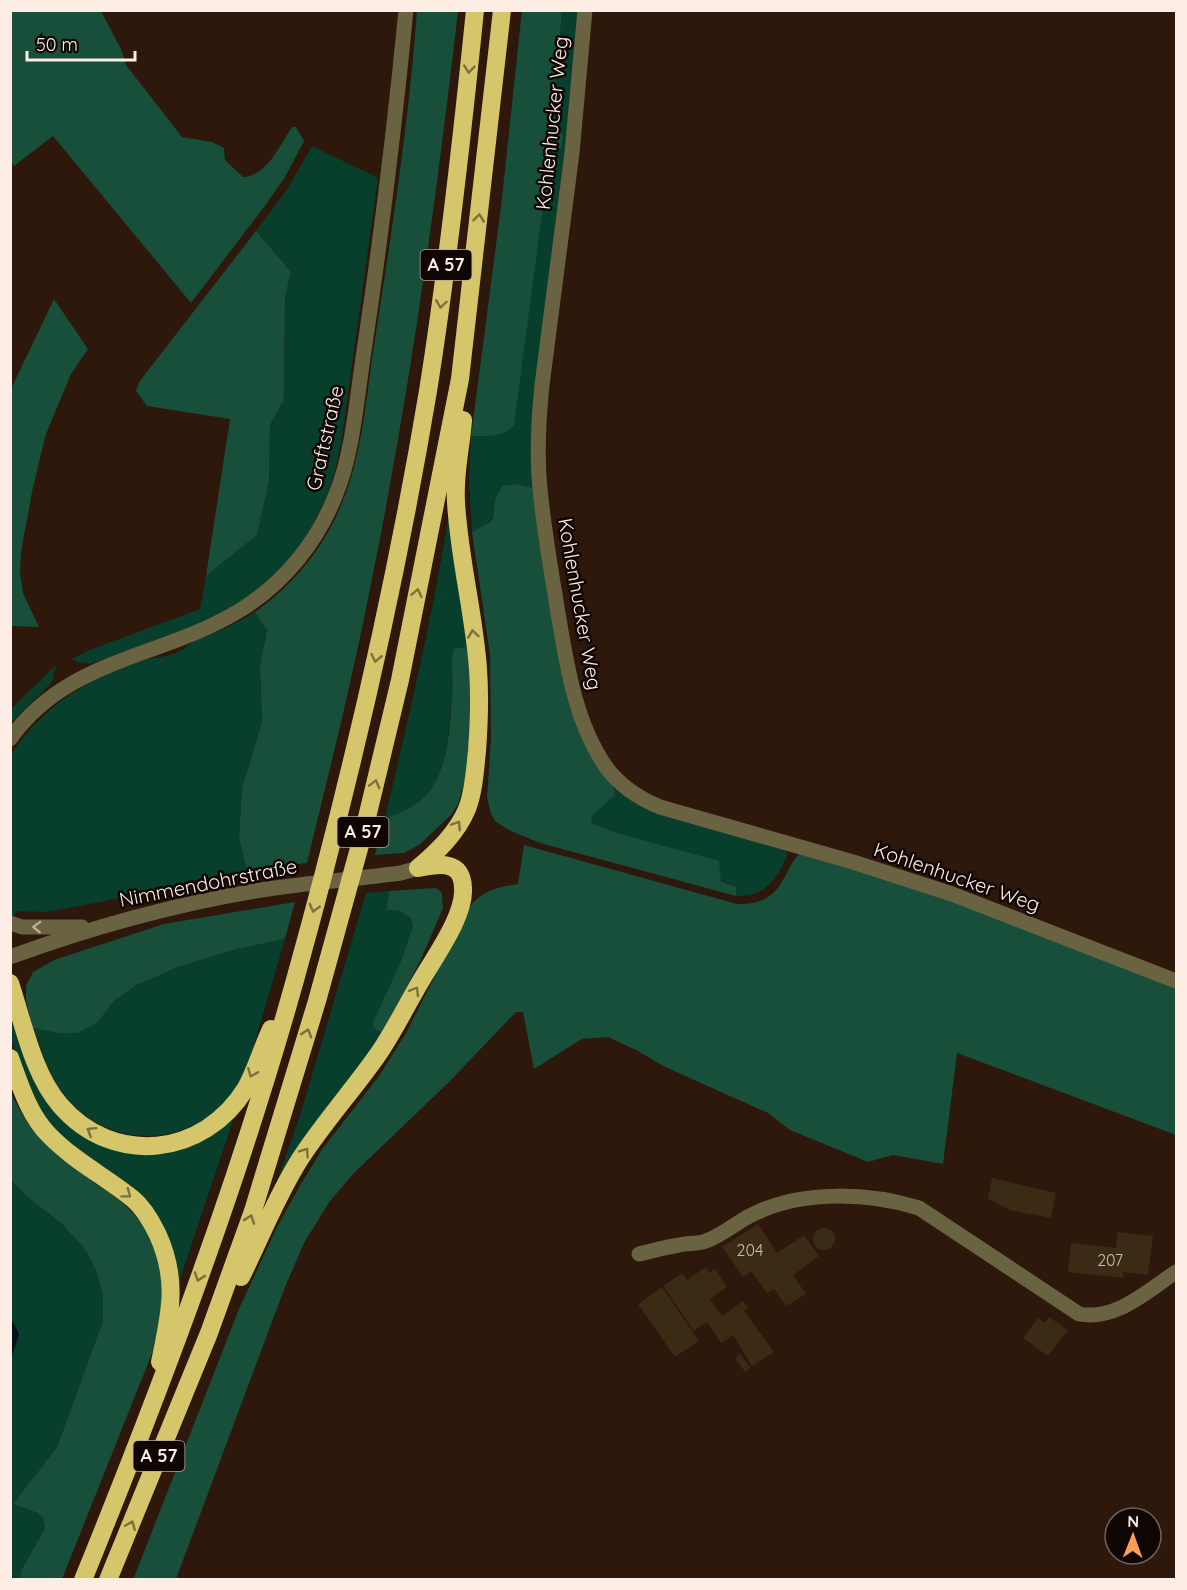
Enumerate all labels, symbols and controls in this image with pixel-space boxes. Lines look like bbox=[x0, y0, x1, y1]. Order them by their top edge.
scale bar bbox=[27, 24, 135, 62]
text: 50 m bbox=[36, 33, 78, 56]
street label: Kohlenhucker Weg bbox=[530, 35, 573, 211]
one-way arrow bbox=[463, 64, 476, 73]
one-way arrow bbox=[473, 213, 485, 222]
road number: A 57 bbox=[420, 250, 472, 280]
one-way arrow bbox=[435, 299, 447, 309]
street label: Graftstraße bbox=[300, 383, 349, 493]
street label: Kohlenhucker Weg bbox=[553, 516, 608, 692]
one-way arrow bbox=[410, 589, 423, 599]
one-way arrow bbox=[468, 630, 480, 639]
one-way arrow bbox=[370, 653, 383, 663]
one-way arrow bbox=[367, 779, 380, 789]
road number: A 57 bbox=[338, 817, 388, 847]
one-way arrow bbox=[450, 821, 461, 832]
street label: Kohlenhucker Weg bbox=[871, 836, 1044, 917]
street label: Nimmendohrstraße bbox=[117, 853, 299, 912]
one-way arrow bbox=[309, 903, 321, 913]
one-way arrow bbox=[33, 921, 42, 934]
one-way arrow bbox=[408, 987, 419, 997]
one-way arrow bbox=[300, 1028, 312, 1039]
one-way arrow bbox=[247, 1067, 259, 1078]
one-way arrow bbox=[87, 1127, 98, 1138]
one-way arrow bbox=[298, 1148, 309, 1159]
one-way arrow bbox=[120, 1187, 131, 1198]
one-way arrow bbox=[242, 1214, 255, 1225]
house number: 204 bbox=[737, 1240, 763, 1260]
house number: 207 bbox=[1097, 1250, 1123, 1270]
one-way arrow bbox=[194, 1272, 207, 1282]
road number: A 57 bbox=[134, 1441, 184, 1471]
north arrow bbox=[1103, 1506, 1163, 1566]
text: N bbox=[1127, 1511, 1139, 1531]
one-way arrow bbox=[124, 1521, 136, 1532]

